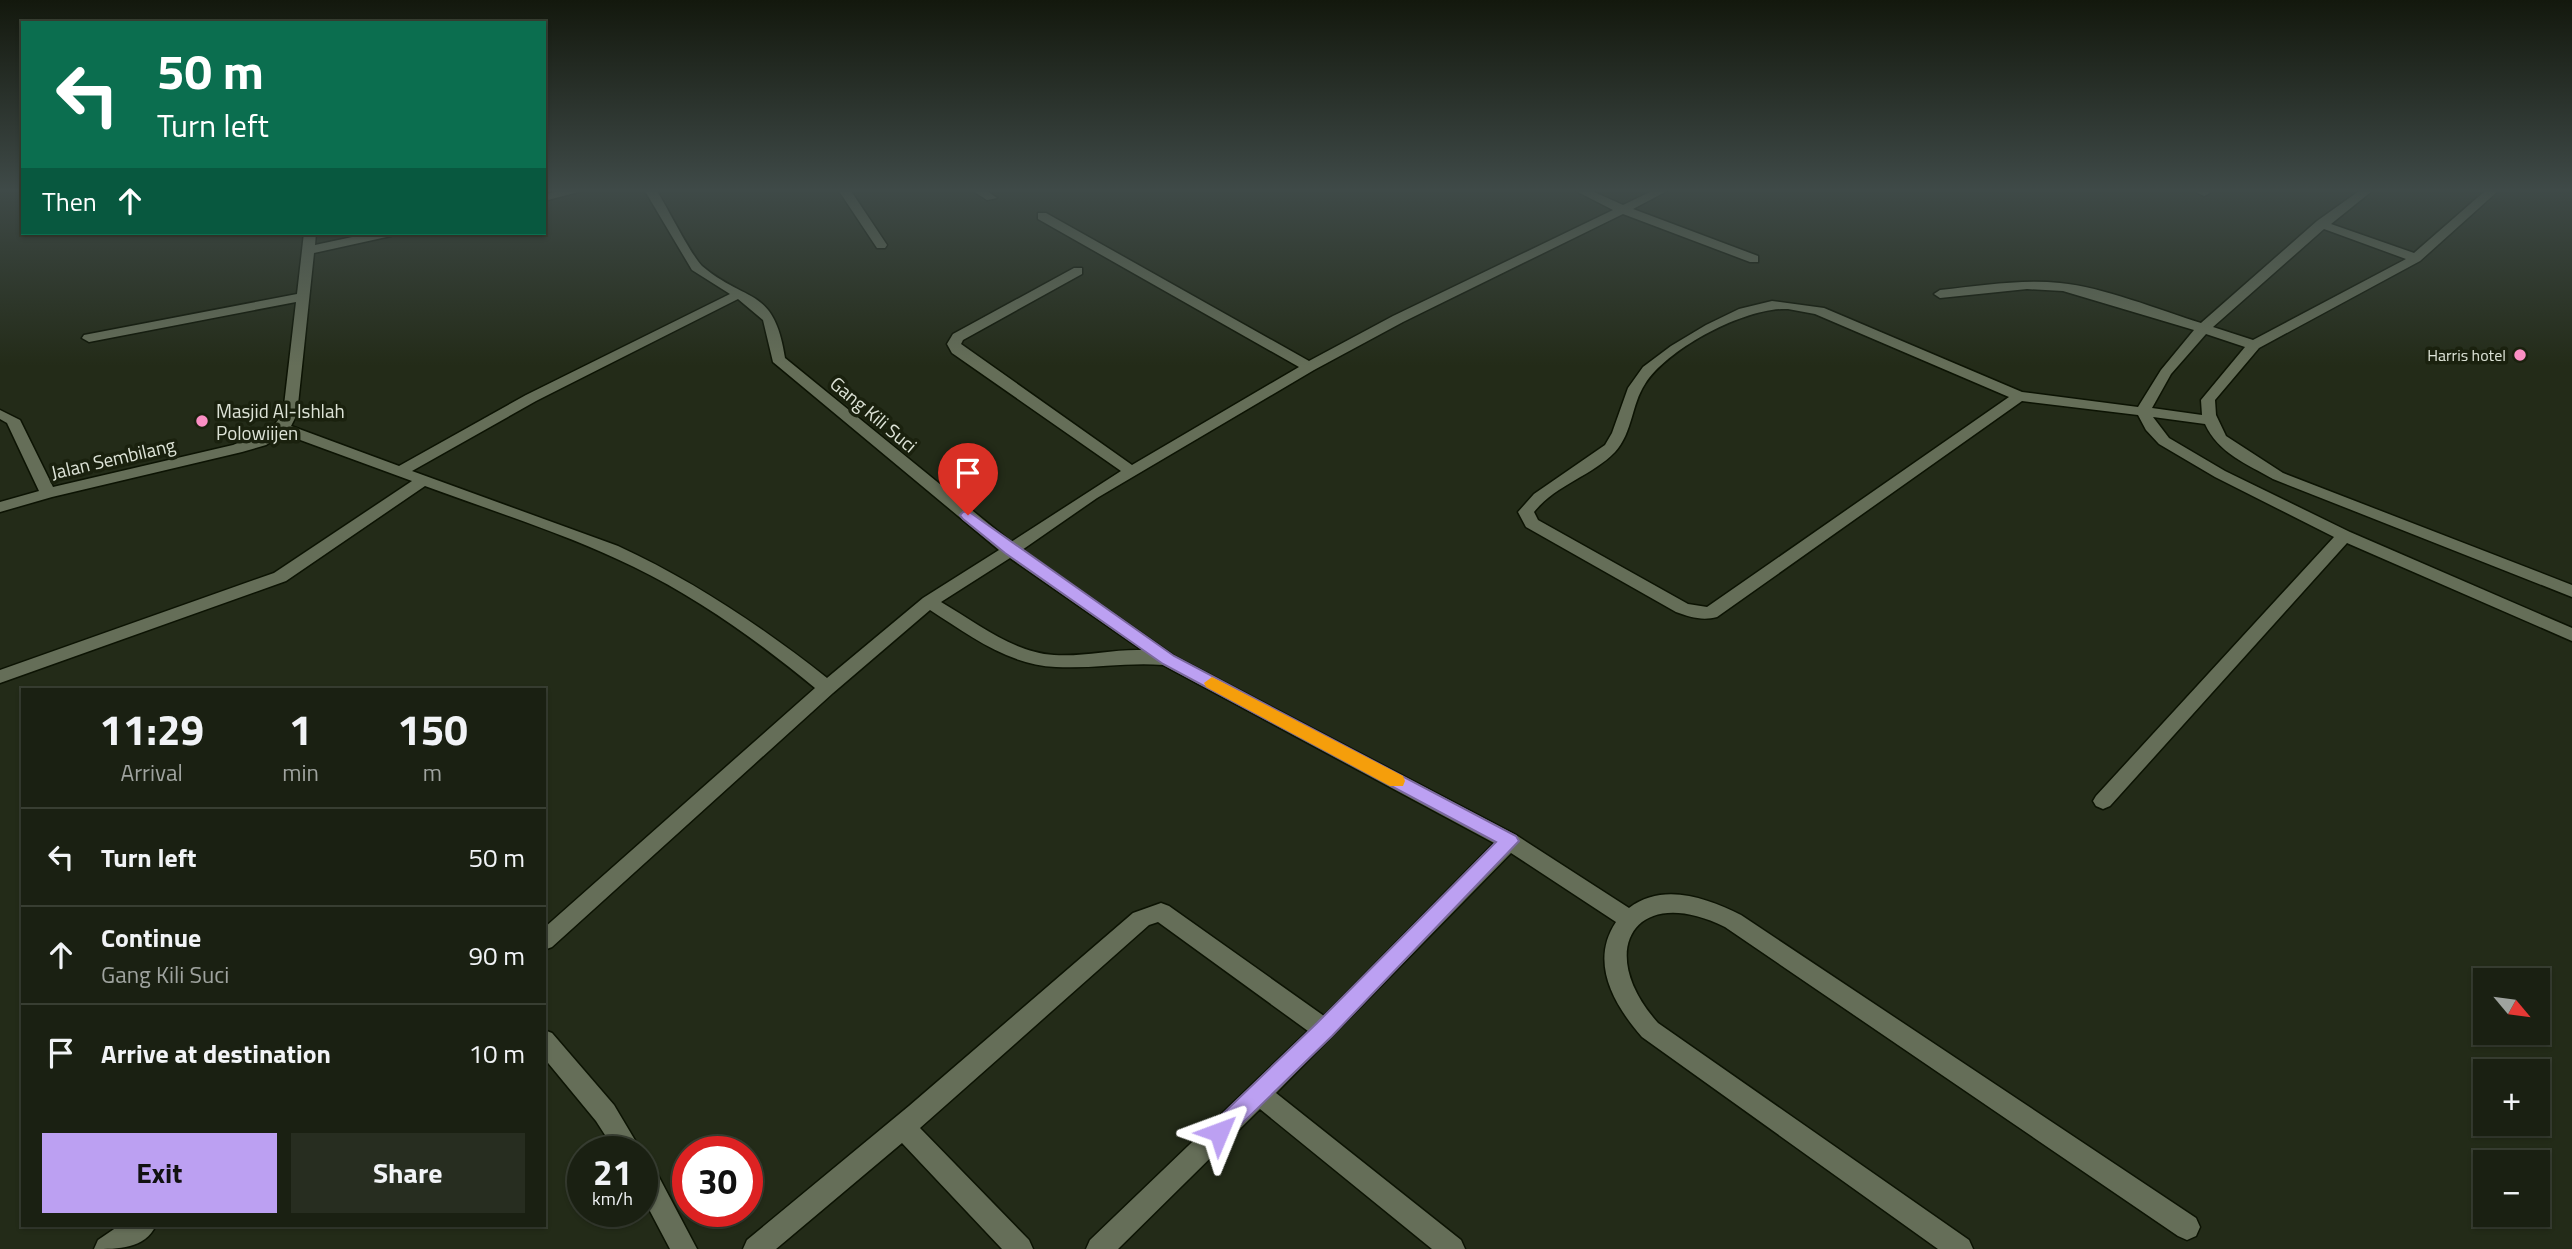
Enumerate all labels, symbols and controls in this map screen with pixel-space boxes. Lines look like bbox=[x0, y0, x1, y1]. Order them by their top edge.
text: 50 m bbox=[157, 33, 264, 108]
icon: left bbox=[42, 49, 133, 140]
text: Turn left bbox=[157, 101, 269, 149]
text: Then bbox=[42, 182, 97, 221]
icon: ahead bbox=[111, 182, 149, 220]
place label: Harris hotel bbox=[2427, 343, 2506, 367]
marker: Harris hotel bbox=[2512, 347, 2528, 363]
street label: Gang Kili Suci bbox=[824, 369, 924, 459]
place label: Masjid Al-Ishlah Polowiijen bbox=[216, 396, 345, 447]
marker: Masjid Al-Ishlah Polowiijen bbox=[194, 413, 210, 429]
street label: Jalan Sembilang bbox=[48, 430, 178, 486]
pin bbox=[938, 443, 998, 515]
icon: arrive bbox=[949, 454, 987, 492]
text: 11:29 bbox=[99, 697, 204, 761]
text: 1 bbox=[289, 697, 312, 761]
text: 150 bbox=[397, 697, 468, 761]
text: Arrival bbox=[120, 755, 183, 790]
text: min bbox=[282, 755, 319, 790]
text: m bbox=[423, 755, 442, 790]
icon: left bbox=[42, 838, 80, 876]
text: Turn left bbox=[101, 838, 196, 877]
text: 50 m bbox=[468, 838, 525, 877]
text: Continue bbox=[101, 918, 201, 957]
icon: ahead bbox=[42, 936, 80, 974]
text: 90 m bbox=[468, 936, 525, 975]
text: Gang Kili Suci bbox=[101, 957, 229, 992]
north arrow bbox=[2473, 968, 2550, 1045]
map controls bbox=[2473, 968, 2550, 1227]
icon: arrive bbox=[42, 1034, 80, 1072]
text: Arrive at destination bbox=[101, 1034, 331, 1073]
text: 10 m bbox=[468, 1034, 525, 1073]
button: + bbox=[2473, 1059, 2550, 1136]
position arrow bbox=[1182, 1095, 1256, 1169]
button: Exit bbox=[42, 1133, 277, 1213]
button: Share bbox=[291, 1133, 525, 1213]
speed limit sign: 30 bbox=[672, 1136, 763, 1227]
text: 21 bbox=[593, 1145, 632, 1199]
button: − bbox=[2473, 1150, 2550, 1227]
text: km/h bbox=[592, 1185, 633, 1212]

